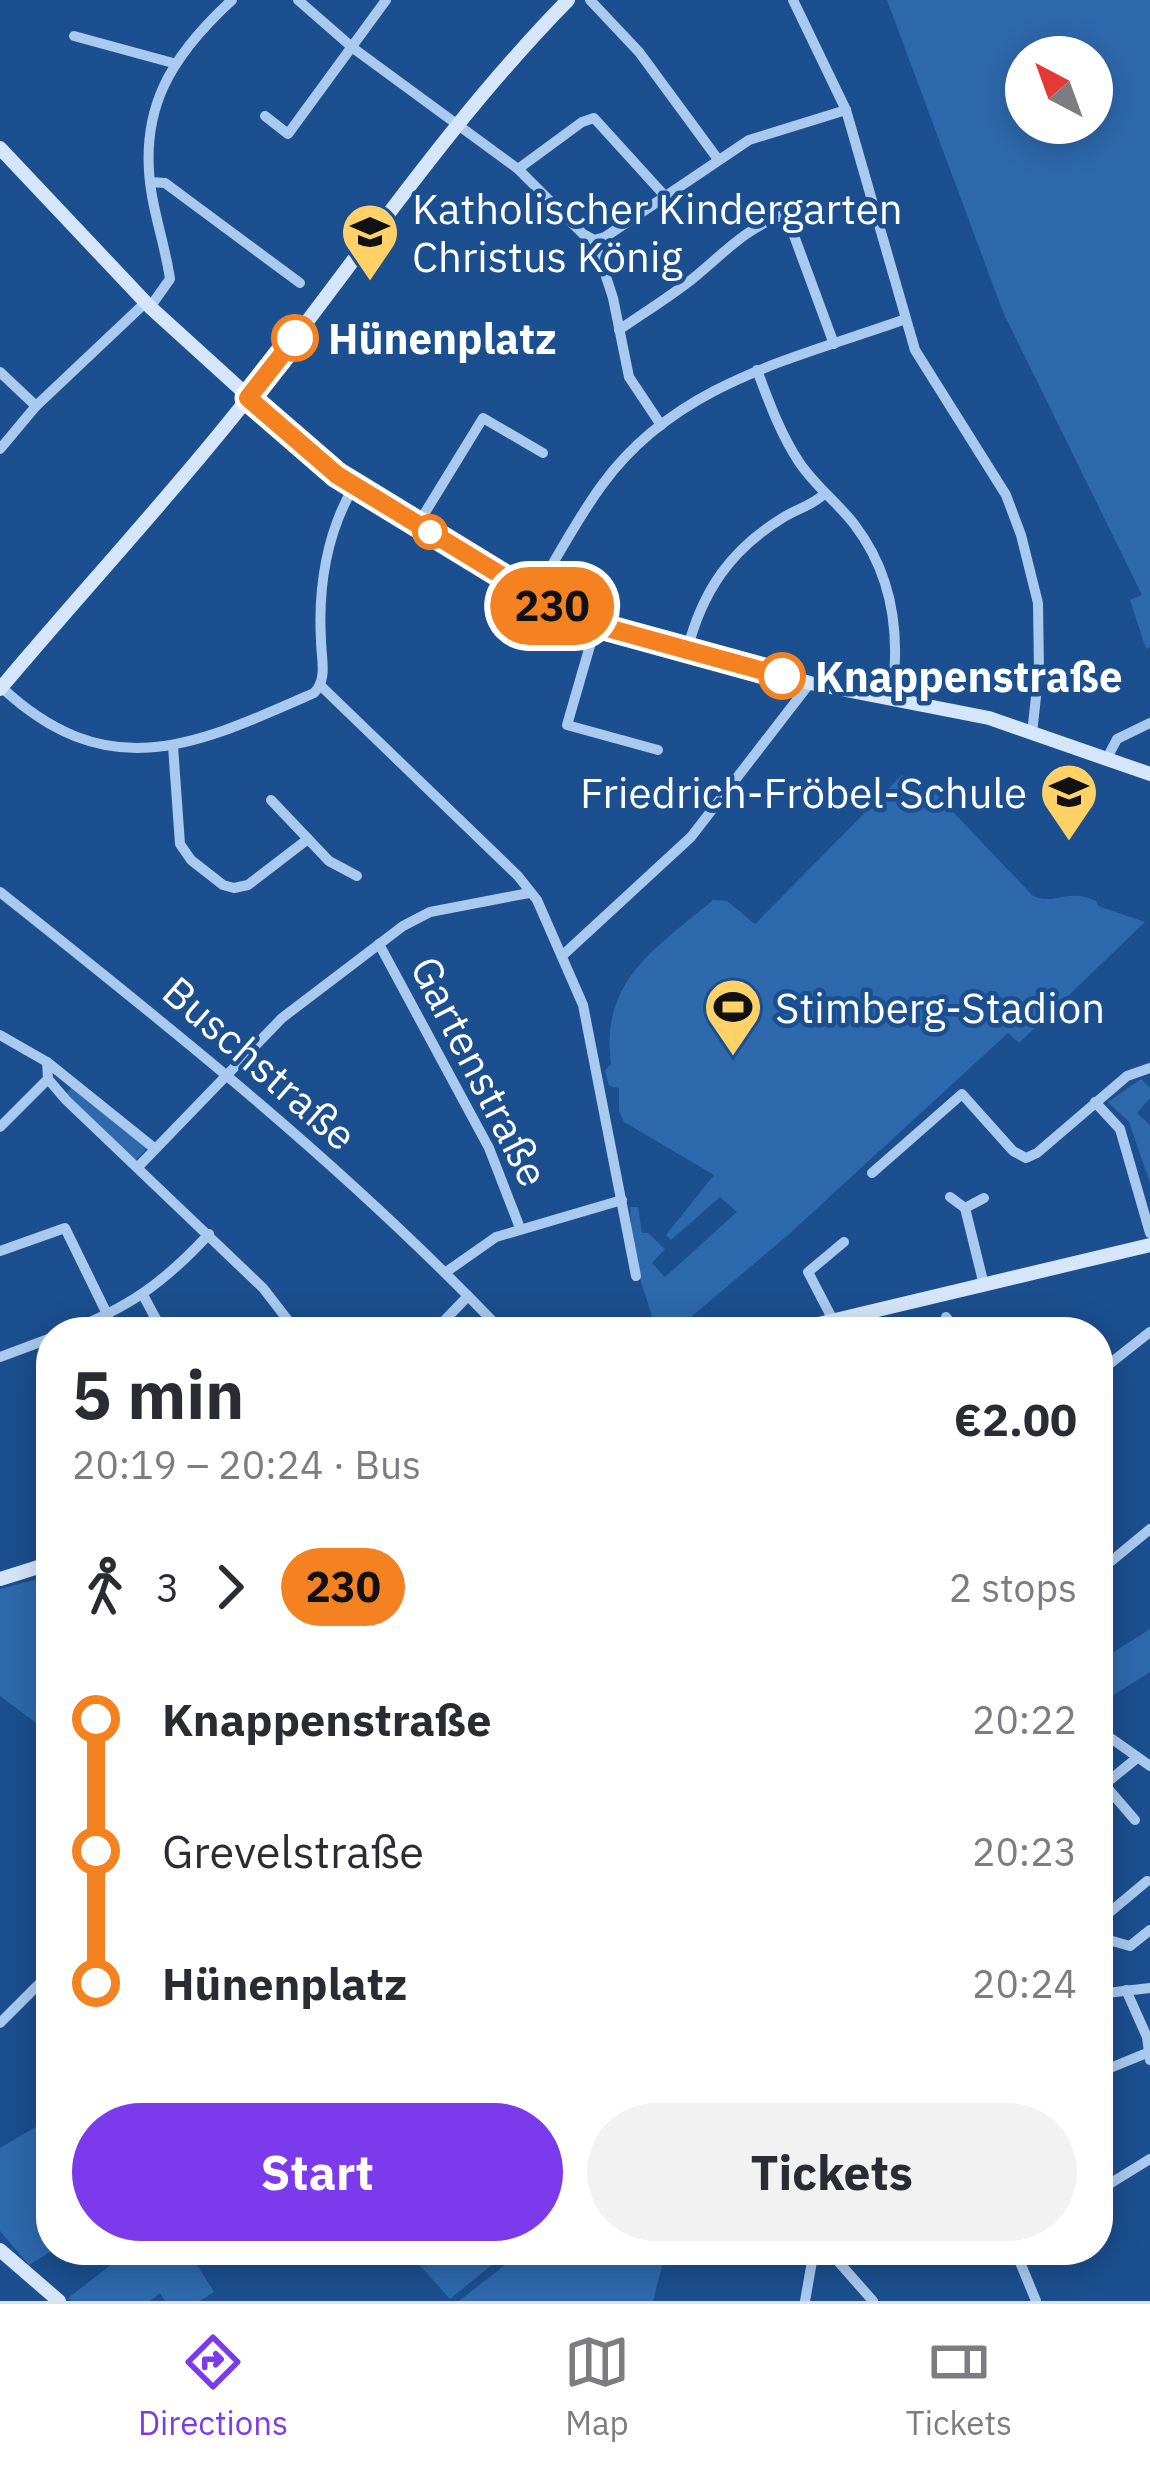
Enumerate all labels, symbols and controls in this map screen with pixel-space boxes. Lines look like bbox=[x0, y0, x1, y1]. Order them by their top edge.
north arrow bbox=[1005, 36, 1113, 144]
map controls bbox=[1005, 36, 1113, 144]
place label: Katholischer Kindergarten Christus König bbox=[412, 181, 903, 284]
school or university icon: Katholischer Kindergarten Christus König bbox=[339, 201, 401, 283]
place label: Hünenplatz bbox=[328, 311, 557, 366]
marker: Hünenplatz bbox=[273, 316, 317, 360]
unlabelled marker bbox=[414, 516, 446, 548]
line badge: 230 bbox=[483, 567, 621, 645]
text: 230 bbox=[514, 578, 590, 633]
place label: Knappenstraße bbox=[815, 649, 1123, 704]
marker: Knappenstraße bbox=[760, 654, 804, 698]
school or university icon: Friedrich-Fröbel-Schule bbox=[1038, 761, 1100, 843]
place label: Friedrich-Fröbel-Schule bbox=[580, 765, 1027, 820]
street label: Gartenstraße bbox=[398, 947, 562, 1195]
street label: Buschstraße bbox=[152, 964, 368, 1162]
sports icon: Stimberg-Stadion bbox=[702, 976, 764, 1058]
place label: Stimberg-Stadion bbox=[775, 980, 1105, 1035]
text: 5 min bbox=[72, 1351, 244, 1437]
text: €2.00 bbox=[954, 1390, 1077, 1448]
text: 20:19 – 20:24 · Bus bbox=[72, 1439, 421, 1490]
icon: walk bbox=[72, 1554, 138, 1620]
icon: forward bbox=[197, 1554, 263, 1620]
text: 230 bbox=[305, 1559, 381, 1614]
text: 3 bbox=[156, 1562, 179, 1613]
text: 2 stops bbox=[949, 1562, 1077, 1613]
text: Knappenstraße bbox=[162, 1690, 492, 1748]
text: 20:22 bbox=[972, 1694, 1077, 1745]
text: Grevelstraße bbox=[162, 1822, 424, 1880]
text: 20:23 bbox=[972, 1826, 1077, 1877]
text: Hünenplatz bbox=[162, 1954, 407, 2012]
text: 20:24 bbox=[972, 1958, 1077, 2009]
button: Start bbox=[72, 2103, 563, 2241]
button: Tickets bbox=[587, 2103, 1077, 2241]
tab: Directions bbox=[138, 2329, 288, 2444]
tab: Map bbox=[564, 2329, 630, 2444]
tab: Tickets bbox=[906, 2329, 1012, 2444]

